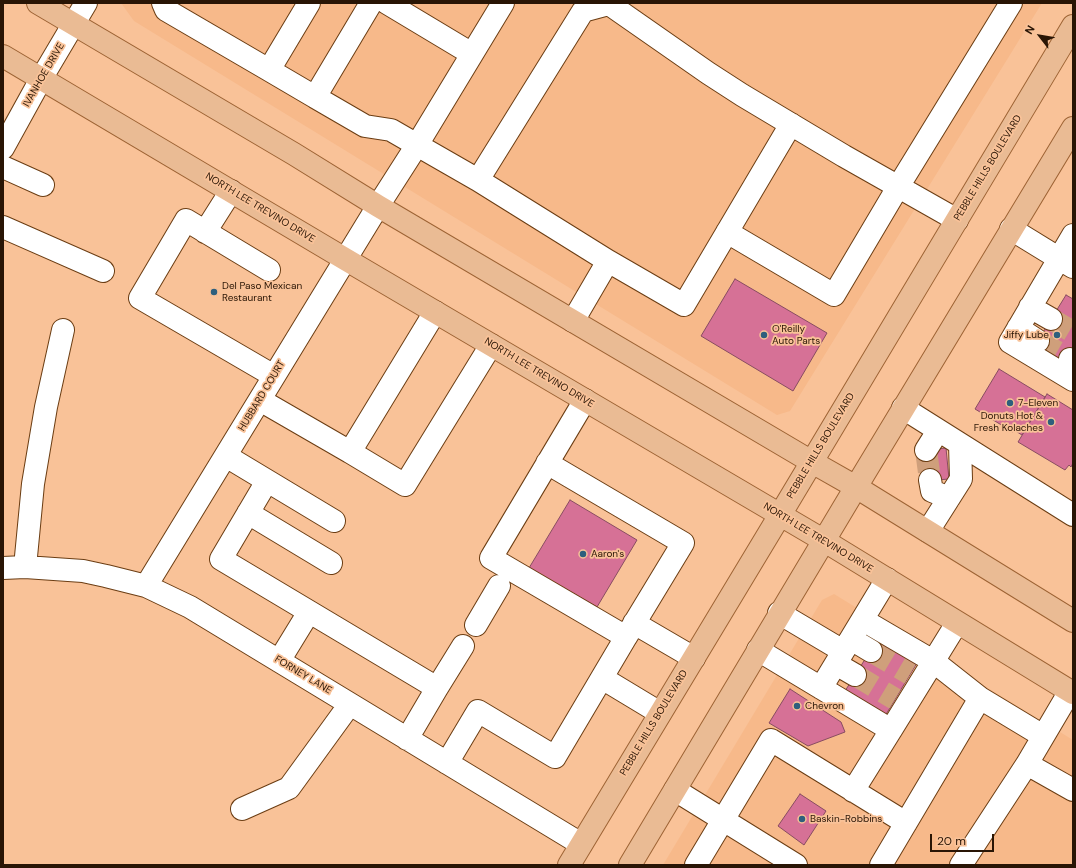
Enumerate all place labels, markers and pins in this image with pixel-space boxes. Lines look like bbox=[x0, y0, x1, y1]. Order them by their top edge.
place label: Del Paso Mexican Restaurant bbox=[222, 280, 302, 304]
marker: Del Paso Mexican Restaurant bbox=[209, 287, 219, 297]
place label: O'Reilly Auto Parts bbox=[772, 323, 820, 346]
place label: Jiffy Lube bbox=[1004, 329, 1049, 341]
marker: O'Reilly Auto Parts bbox=[759, 330, 769, 340]
marker: Jiffy Lube bbox=[1052, 330, 1062, 340]
place label: 7-Eleven bbox=[1018, 397, 1058, 409]
marker: 7-Eleven bbox=[1005, 398, 1015, 408]
place label: Donuts Hot & Fresh Kolaches bbox=[974, 410, 1043, 434]
marker: Donuts Hot & Fresh Kolaches bbox=[1046, 417, 1056, 427]
place label: Aaron's bbox=[591, 548, 624, 560]
marker: Aaron's bbox=[578, 549, 588, 559]
place label: Chevron bbox=[805, 700, 844, 712]
marker: Chevron bbox=[792, 701, 802, 711]
place label: Baskin-Robbins bbox=[810, 813, 882, 825]
marker: Baskin-Robbins bbox=[797, 814, 807, 824]

